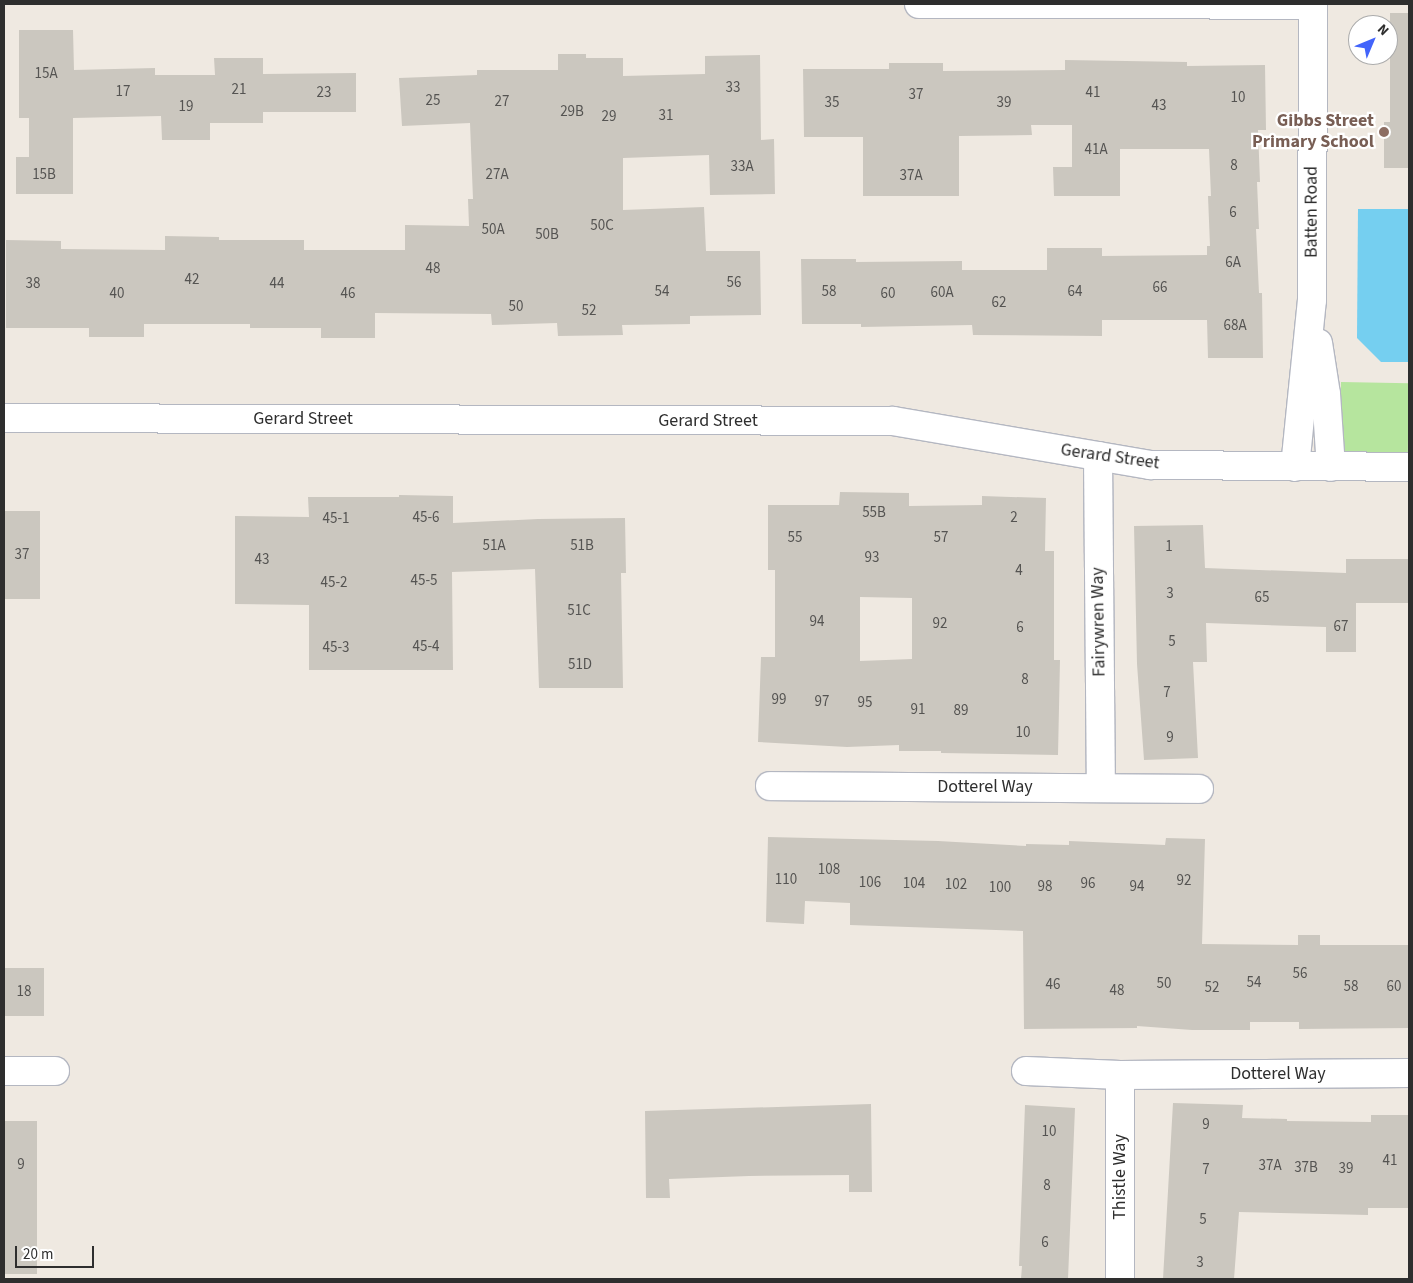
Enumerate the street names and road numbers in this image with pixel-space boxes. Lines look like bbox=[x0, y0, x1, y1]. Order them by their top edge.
street label: Batten Road bbox=[1301, 166, 1323, 258]
street label: Gerard Street bbox=[253, 408, 353, 430]
street label: Gerard Street bbox=[658, 410, 758, 432]
street label: Gerard Street bbox=[1059, 439, 1161, 475]
street label: Fairywren Way bbox=[1087, 567, 1111, 677]
street label: Dotterel Way bbox=[937, 776, 1033, 798]
street label: Dotterel Way bbox=[1230, 1063, 1326, 1085]
street label: Thistle Way bbox=[1109, 1134, 1131, 1220]

